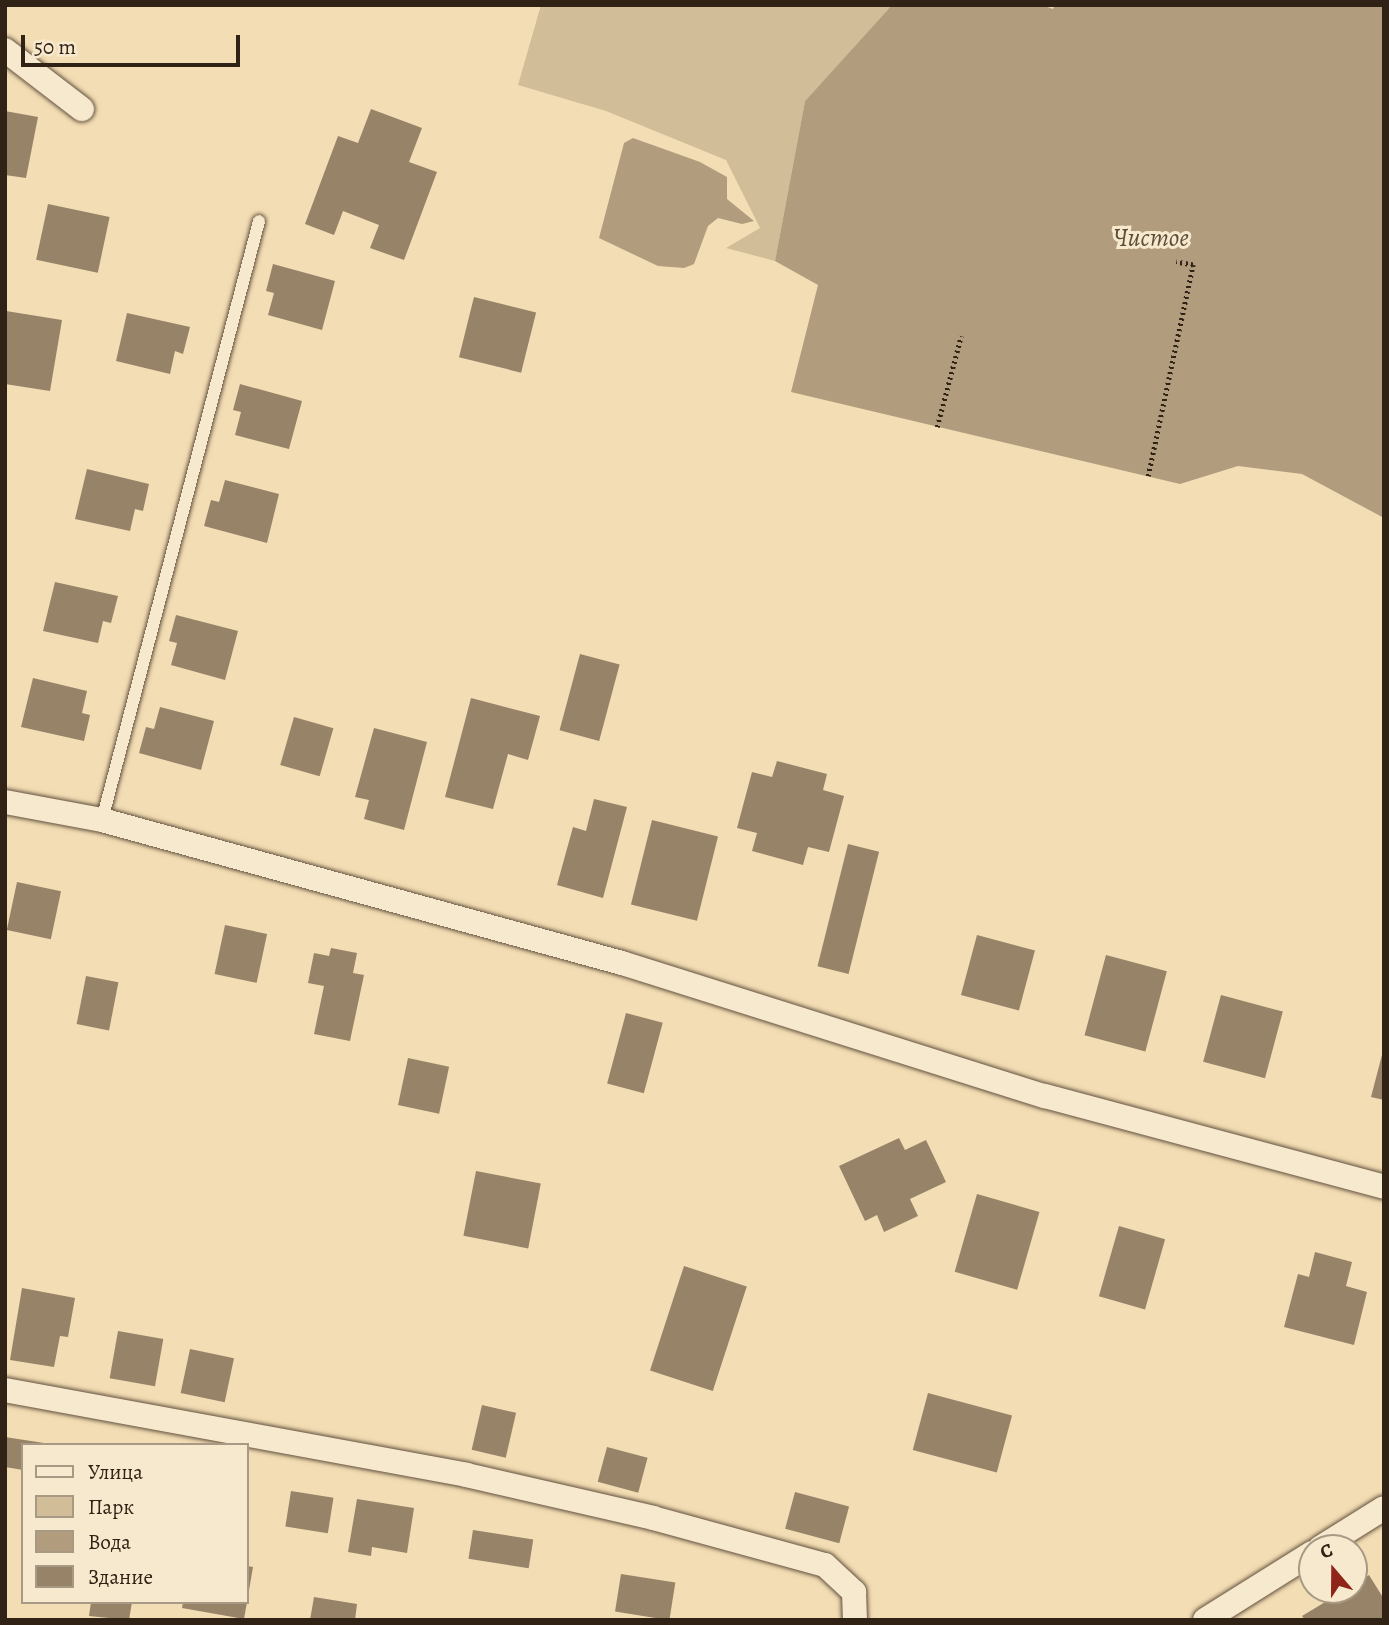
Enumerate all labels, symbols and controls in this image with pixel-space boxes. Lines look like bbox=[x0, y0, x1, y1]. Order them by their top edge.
scale bar bbox=[24, 21, 243, 65]
text: 50 m bbox=[34, 33, 76, 61]
water label: Чистое bbox=[1113, 222, 1189, 254]
legend bbox=[21, 1443, 248, 1604]
text: Улица bbox=[88, 1458, 143, 1486]
text: Парк bbox=[88, 1493, 134, 1521]
text: Вода bbox=[88, 1528, 131, 1556]
north arrow bbox=[1298, 1534, 1368, 1604]
text: С bbox=[1317, 1537, 1336, 1565]
text: Здание bbox=[88, 1563, 153, 1591]

